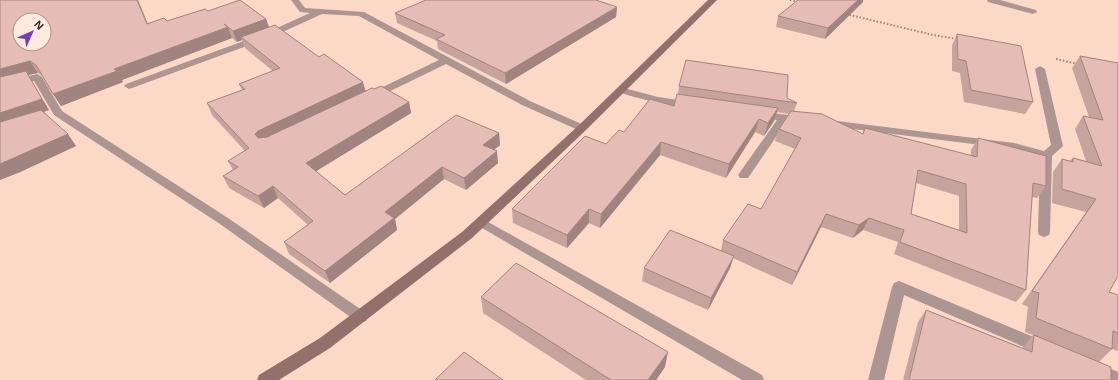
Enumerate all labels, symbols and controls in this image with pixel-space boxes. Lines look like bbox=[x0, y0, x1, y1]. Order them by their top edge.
north arrow bbox=[12, 12, 52, 52]
text: N bbox=[32, 18, 46, 32]

